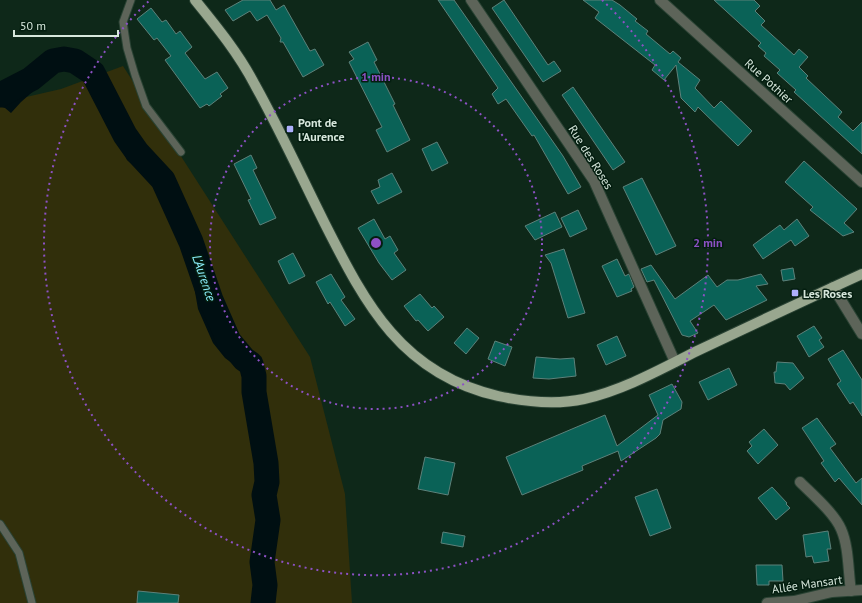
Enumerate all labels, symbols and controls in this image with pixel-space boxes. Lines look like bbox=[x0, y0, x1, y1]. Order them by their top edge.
scale bar bbox=[14, 12, 118, 38]
text: 50 m bbox=[20, 18, 46, 33]
street label: Rue Pothier bbox=[742, 56, 796, 106]
text: 1 min bbox=[361, 69, 391, 84]
place label: Pont de l'Aurence bbox=[298, 115, 345, 144]
street label: Rue des Roses bbox=[565, 122, 617, 192]
marker: Pont de l'Aurence bbox=[285, 124, 295, 134]
text: 2 min bbox=[693, 235, 723, 250]
centre of rings bbox=[369, 236, 383, 250]
water label: L'Aurence bbox=[188, 253, 220, 303]
place label: Les Roses bbox=[803, 286, 852, 301]
marker: Les Roses bbox=[790, 288, 800, 298]
street label: Allée Mansart bbox=[771, 572, 843, 596]

